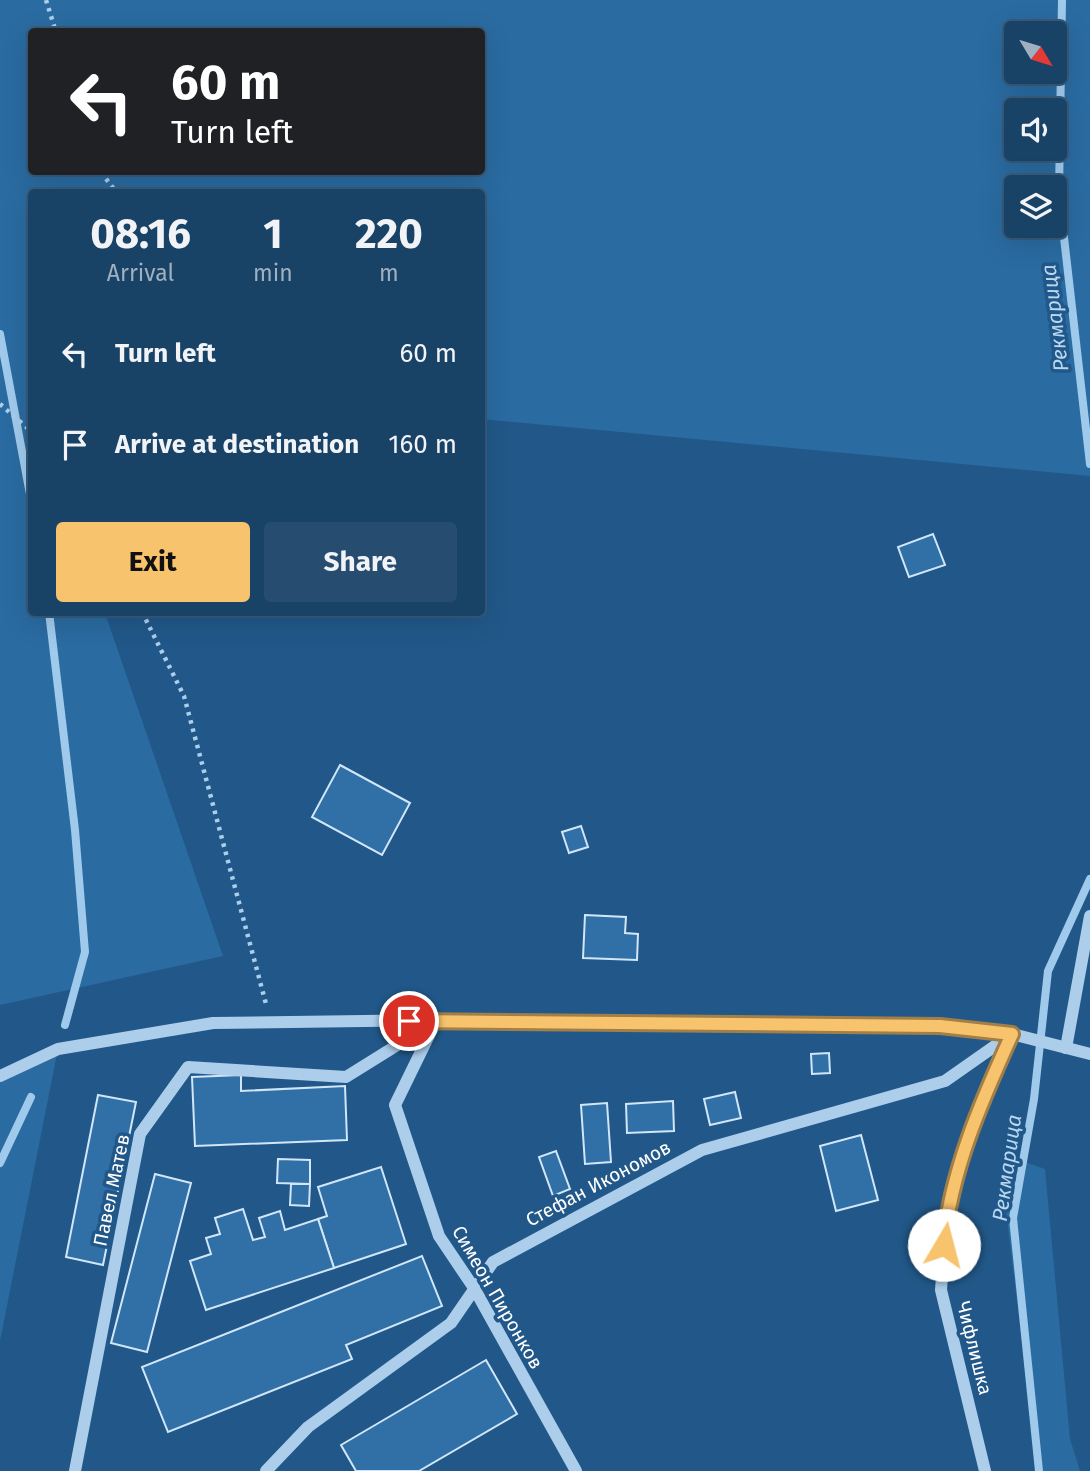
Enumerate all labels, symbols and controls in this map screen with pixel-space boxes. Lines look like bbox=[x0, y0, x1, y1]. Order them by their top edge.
north arrow bbox=[1004, 21, 1068, 84]
map controls bbox=[1004, 21, 1067, 238]
text: 60 m bbox=[171, 53, 280, 112]
icon: left bbox=[56, 56, 147, 147]
button: sound bbox=[1004, 98, 1067, 161]
text: Turn left bbox=[171, 113, 293, 151]
button: layers bbox=[1004, 175, 1067, 238]
text: 08:16 bbox=[90, 209, 191, 259]
text: 1 bbox=[263, 209, 283, 259]
text: 220 bbox=[355, 209, 423, 259]
text: Arrival bbox=[107, 259, 174, 287]
text: min bbox=[253, 259, 293, 287]
text: m bbox=[379, 259, 399, 287]
water label: Рекмарица bbox=[1036, 263, 1074, 373]
icon: left bbox=[56, 335, 94, 373]
text: Turn left bbox=[115, 338, 216, 369]
text: 60 m bbox=[399, 338, 457, 369]
icon: arrive bbox=[56, 426, 94, 464]
text: Arrive at destination bbox=[115, 429, 359, 460]
text: 160 m bbox=[388, 429, 457, 460]
button: Exit bbox=[56, 522, 250, 602]
button: Share bbox=[264, 522, 457, 602]
pin bbox=[379, 991, 439, 1051]
icon: arrive bbox=[390, 1002, 428, 1040]
water label: Рекмарица bbox=[987, 1113, 1027, 1223]
street label: Павел Матев bbox=[88, 1132, 135, 1248]
street label: Стефан Икономов bbox=[522, 1136, 675, 1231]
position arrow bbox=[907, 1208, 981, 1282]
street label: Симеон Пиронков bbox=[447, 1222, 548, 1373]
street label: Чифлишка bbox=[952, 1299, 997, 1397]

